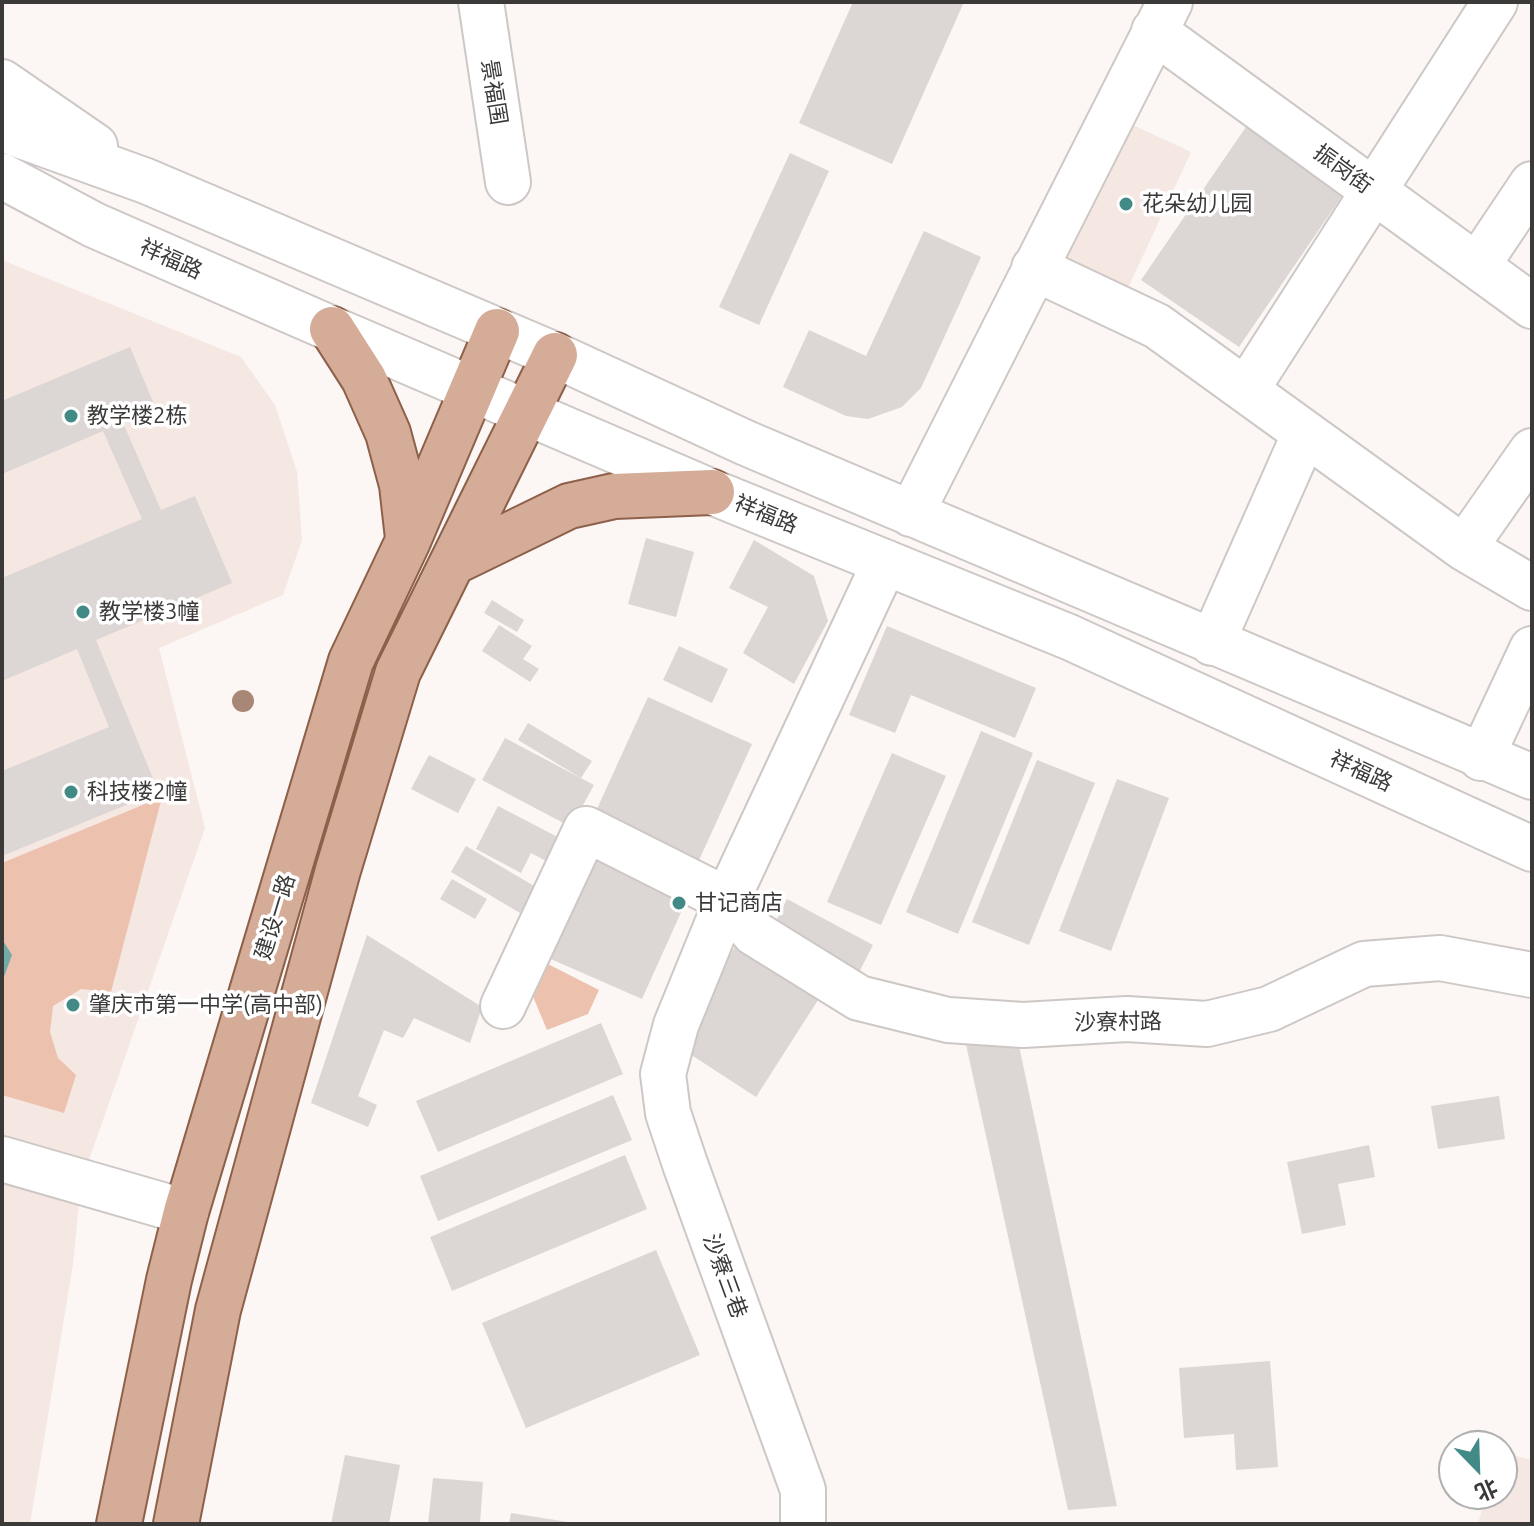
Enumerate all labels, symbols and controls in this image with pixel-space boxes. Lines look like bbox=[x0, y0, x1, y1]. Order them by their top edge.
street label: 景福围 bbox=[476, 57, 512, 127]
street label: 振岗街 bbox=[1309, 139, 1377, 199]
place label: 花朵幼儿园 bbox=[1142, 191, 1252, 217]
marker: 花朵幼儿园 bbox=[1117, 195, 1135, 213]
street label: 祥福路 bbox=[135, 234, 207, 284]
place label: 教学楼2栋 bbox=[87, 403, 187, 429]
marker: 教学楼2栋 bbox=[62, 407, 80, 425]
street label: 祥福路 bbox=[730, 489, 802, 539]
place label: 教学楼3幢 bbox=[99, 599, 199, 625]
marker: 教学楼3幢 bbox=[74, 603, 92, 621]
street label: 祥福路 bbox=[1326, 745, 1396, 797]
place label: 科技楼2幢 bbox=[87, 779, 187, 805]
marker: 科技楼2幢 bbox=[62, 783, 80, 801]
street label: 建设一路 bbox=[250, 871, 300, 963]
place label: 甘记商店 bbox=[695, 890, 783, 916]
marker: 甘记商店 bbox=[670, 894, 688, 912]
place label: 肇庆市第一中学(高中部) bbox=[89, 992, 323, 1018]
marker: 肇庆市第一中学(高中部) bbox=[64, 996, 82, 1014]
street label: 沙寮村路 bbox=[1074, 1008, 1162, 1036]
street label: 沙寮三巷 bbox=[698, 1230, 752, 1322]
north arrow bbox=[1438, 1430, 1518, 1510]
text: 北 bbox=[1472, 1475, 1502, 1507]

